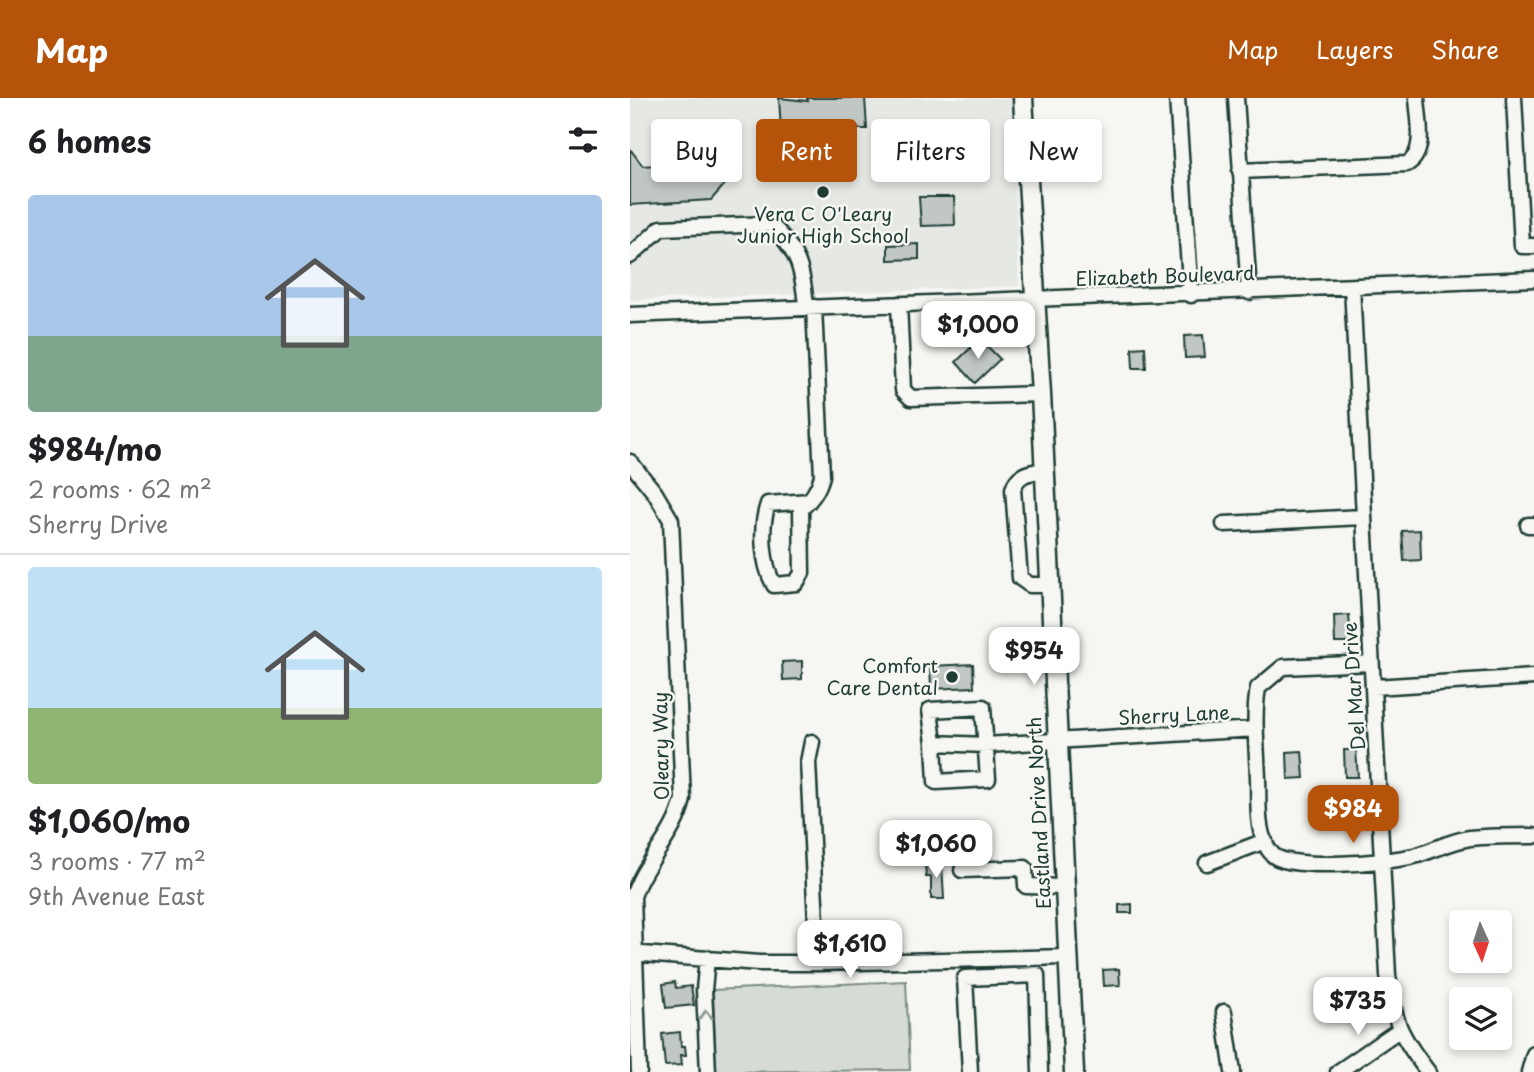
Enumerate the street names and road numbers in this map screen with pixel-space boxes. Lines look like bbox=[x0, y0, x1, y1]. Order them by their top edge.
street label: Elizabeth Boulevard bbox=[1075, 258, 1255, 292]
street label: Del Mar Drive bbox=[1335, 621, 1371, 751]
street label: Oleary Way bbox=[645, 691, 675, 801]
street label: Sherry Lane bbox=[1117, 697, 1230, 731]
street label: Eastland Drive North bbox=[1019, 716, 1057, 910]

